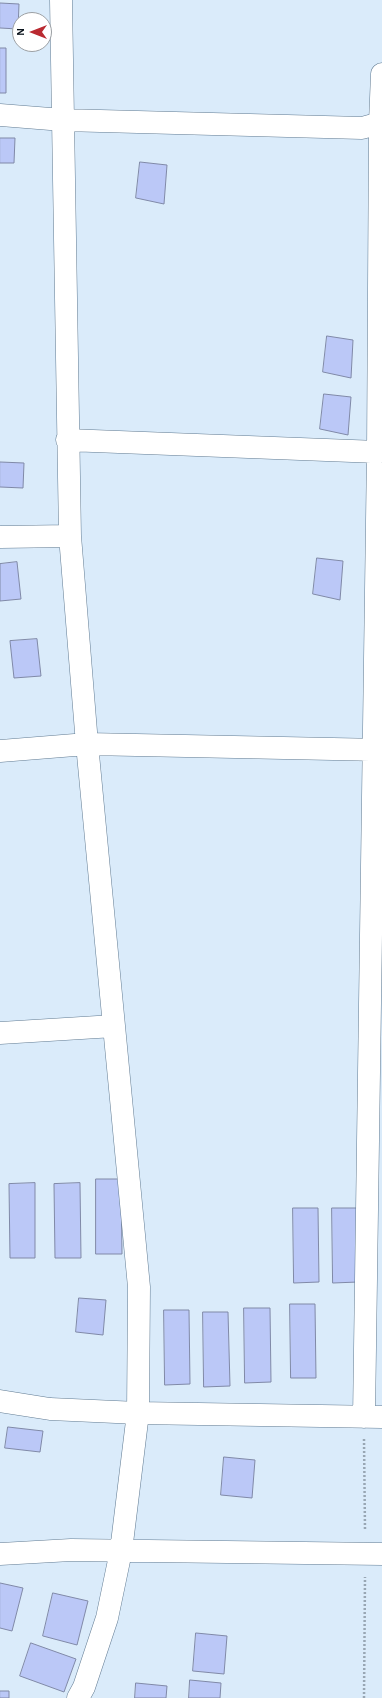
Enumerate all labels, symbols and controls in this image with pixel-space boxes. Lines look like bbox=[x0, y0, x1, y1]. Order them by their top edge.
north arrow bbox=[12, 12, 52, 52]
text: N bbox=[15, 28, 26, 36]

